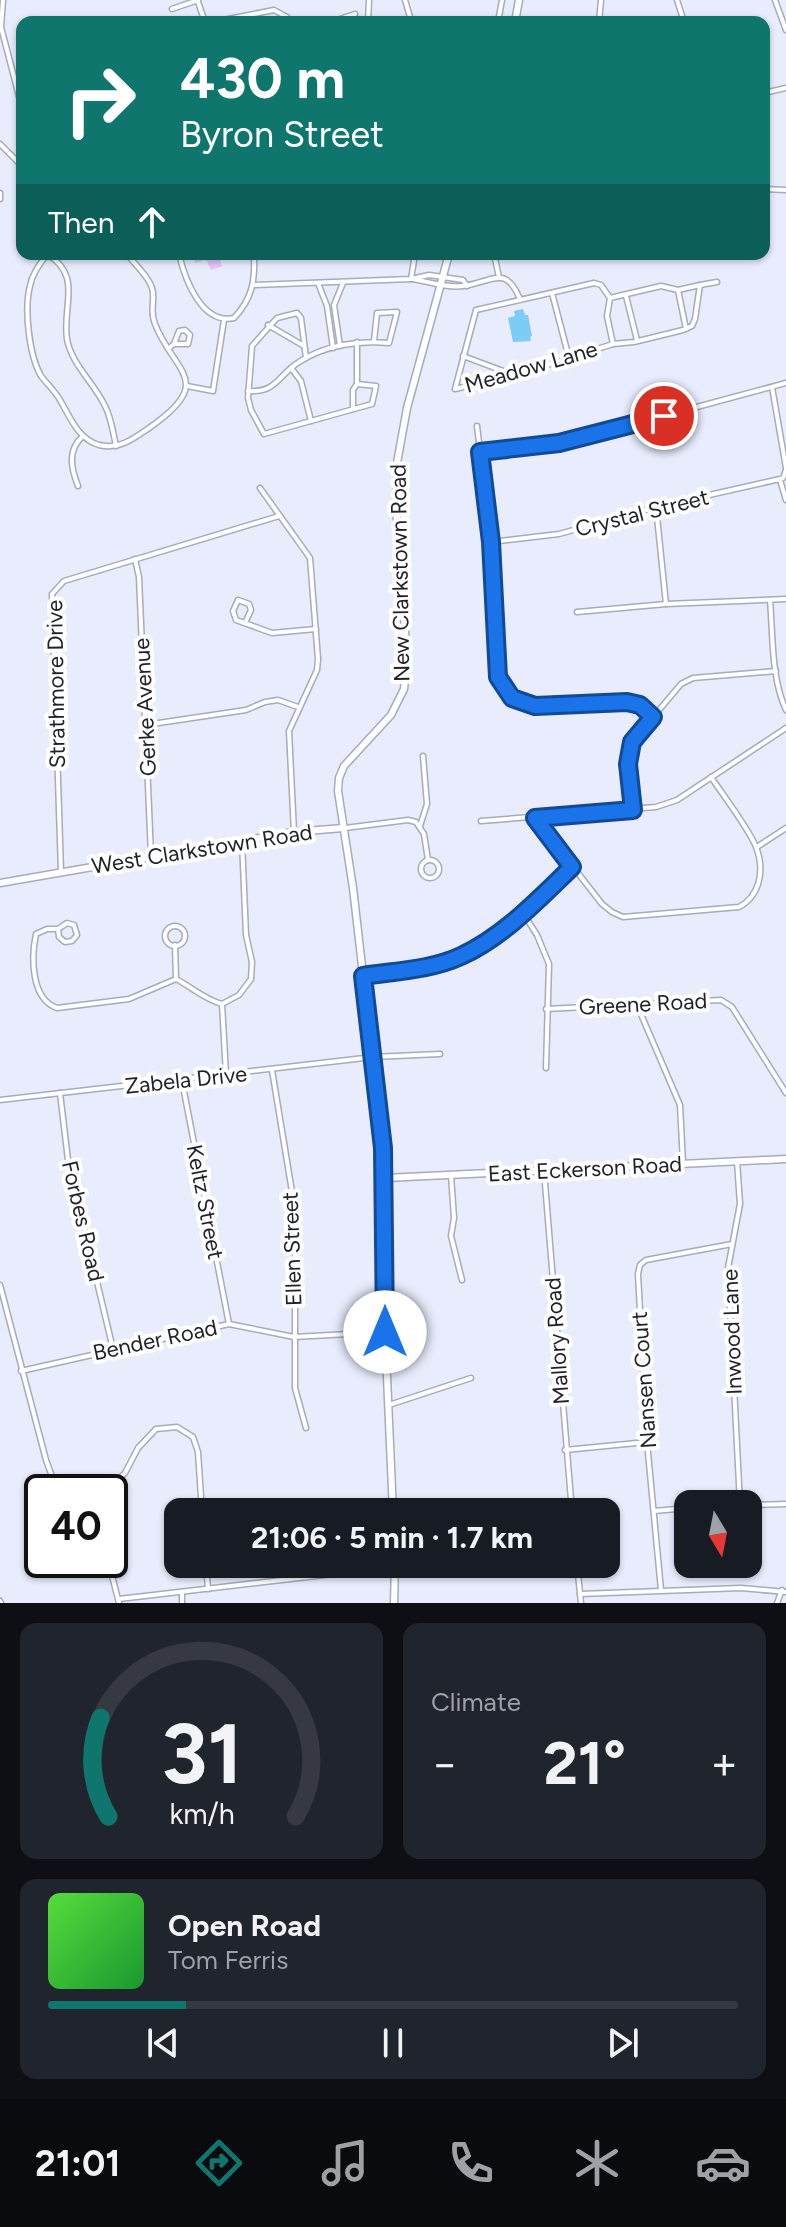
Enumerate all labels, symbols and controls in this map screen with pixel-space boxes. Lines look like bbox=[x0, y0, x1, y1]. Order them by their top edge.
text: 430 m bbox=[180, 45, 345, 112]
icon: right bbox=[48, 48, 152, 152]
text: Byron Street bbox=[180, 113, 384, 156]
icon: ahead bbox=[130, 200, 174, 244]
text: Then bbox=[48, 204, 114, 241]
street label: Meadow Lane bbox=[462, 335, 600, 399]
pin bbox=[630, 382, 698, 450]
icon: arrive bbox=[642, 394, 686, 438]
street label: New Clarkstown Road bbox=[385, 464, 415, 682]
street label: Crystal Street bbox=[573, 483, 711, 543]
street label: Strathmore Drive bbox=[41, 600, 71, 768]
street label: Gerke Avenue bbox=[128, 637, 162, 777]
street label: West Clarkstown Road bbox=[90, 818, 314, 880]
street label: Greene Road bbox=[578, 987, 708, 1021]
street label: Zabela Drive bbox=[124, 1060, 248, 1100]
street label: Keltz Street bbox=[181, 1142, 229, 1262]
street label: East Eckerson Road bbox=[487, 1150, 683, 1188]
street label: Forbes Road bbox=[56, 1158, 110, 1284]
street label: Ellen Street bbox=[277, 1192, 307, 1306]
street label: Inwood Lane bbox=[716, 1269, 748, 1395]
street label: Mallory Road bbox=[539, 1277, 575, 1405]
position arrow bbox=[343, 1290, 427, 1374]
street label: Nansen Court bbox=[626, 1311, 662, 1449]
street label: Bender Road bbox=[90, 1314, 220, 1366]
speed limit sign: 40 bbox=[24, 1474, 128, 1578]
north arrow bbox=[674, 1490, 762, 1578]
map controls bbox=[674, 1490, 762, 1578]
text: 21:06 · 5 min · 1.7 km bbox=[251, 1519, 533, 1556]
text: Climate bbox=[431, 1686, 521, 1718]
text: 31 bbox=[161, 1704, 242, 1804]
text: 21° bbox=[543, 1727, 626, 1799]
text: − bbox=[431, 1737, 458, 1790]
text: + bbox=[711, 1737, 738, 1790]
text: km/h bbox=[169, 1797, 234, 1831]
text: Open Road bbox=[168, 1907, 321, 1944]
text: Tom Ferris bbox=[168, 1944, 288, 1976]
icon: previous bbox=[141, 2021, 185, 2065]
icon: pause bbox=[371, 2021, 415, 2065]
icon: next bbox=[601, 2021, 645, 2065]
icon: directions bbox=[191, 2135, 247, 2191]
icon: music bbox=[317, 2135, 373, 2191]
icon: phone bbox=[443, 2135, 499, 2191]
icon: climate bbox=[569, 2135, 625, 2191]
icon: car bbox=[695, 2135, 751, 2191]
text: 21:01 bbox=[35, 2142, 120, 2185]

